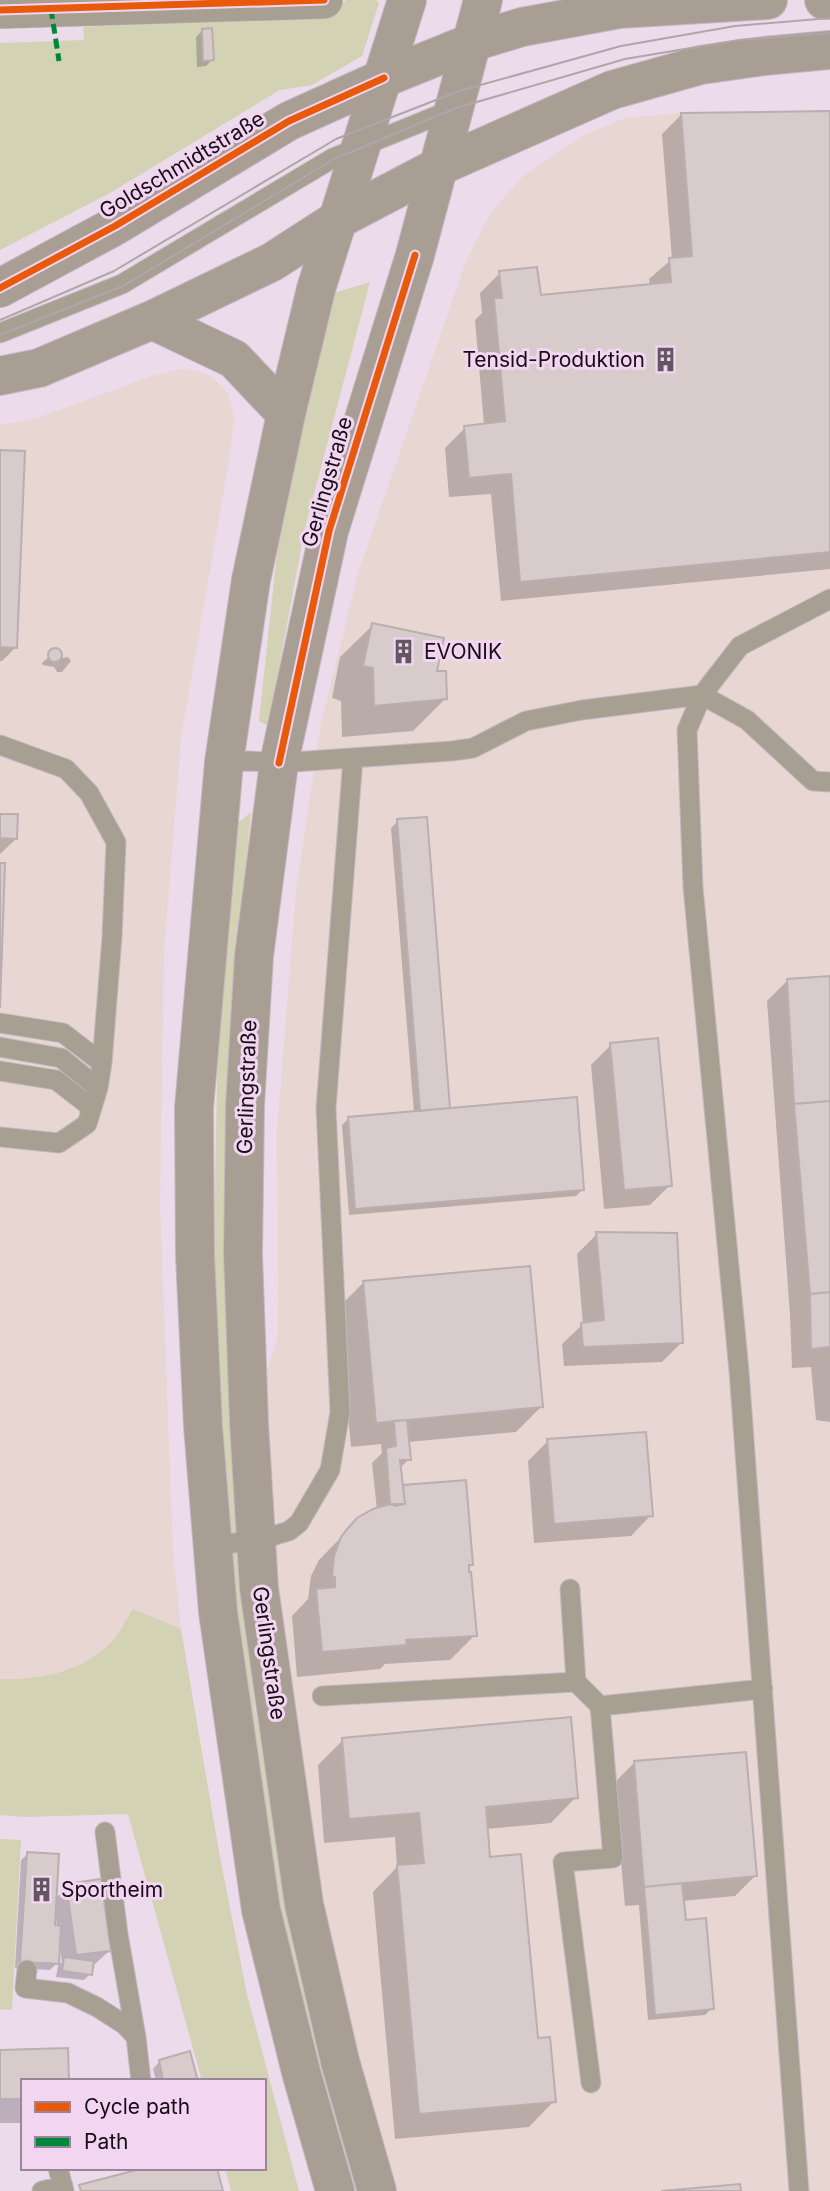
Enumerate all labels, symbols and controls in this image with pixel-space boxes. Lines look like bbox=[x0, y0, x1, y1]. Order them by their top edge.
street label: Goldschmidtstraße bbox=[95, 105, 269, 224]
building icon: Tensid-Produktion bbox=[651, 346, 679, 374]
place label: Tensid-Produktion bbox=[462, 347, 645, 372]
street label: Gerlingstraße bbox=[296, 414, 357, 550]
building icon: EVONIK bbox=[390, 638, 418, 666]
place label: EVONIK bbox=[424, 639, 502, 664]
street label: Gerlingstraße bbox=[232, 1019, 261, 1155]
street label: Gerlingstraße bbox=[248, 1585, 291, 1721]
building icon: Sportheim bbox=[27, 1876, 55, 1904]
place label: Sportheim bbox=[61, 1877, 163, 1902]
legend bbox=[21, 2079, 266, 2170]
text: Cycle path bbox=[84, 2094, 190, 2119]
text: Path bbox=[84, 2129, 129, 2154]

